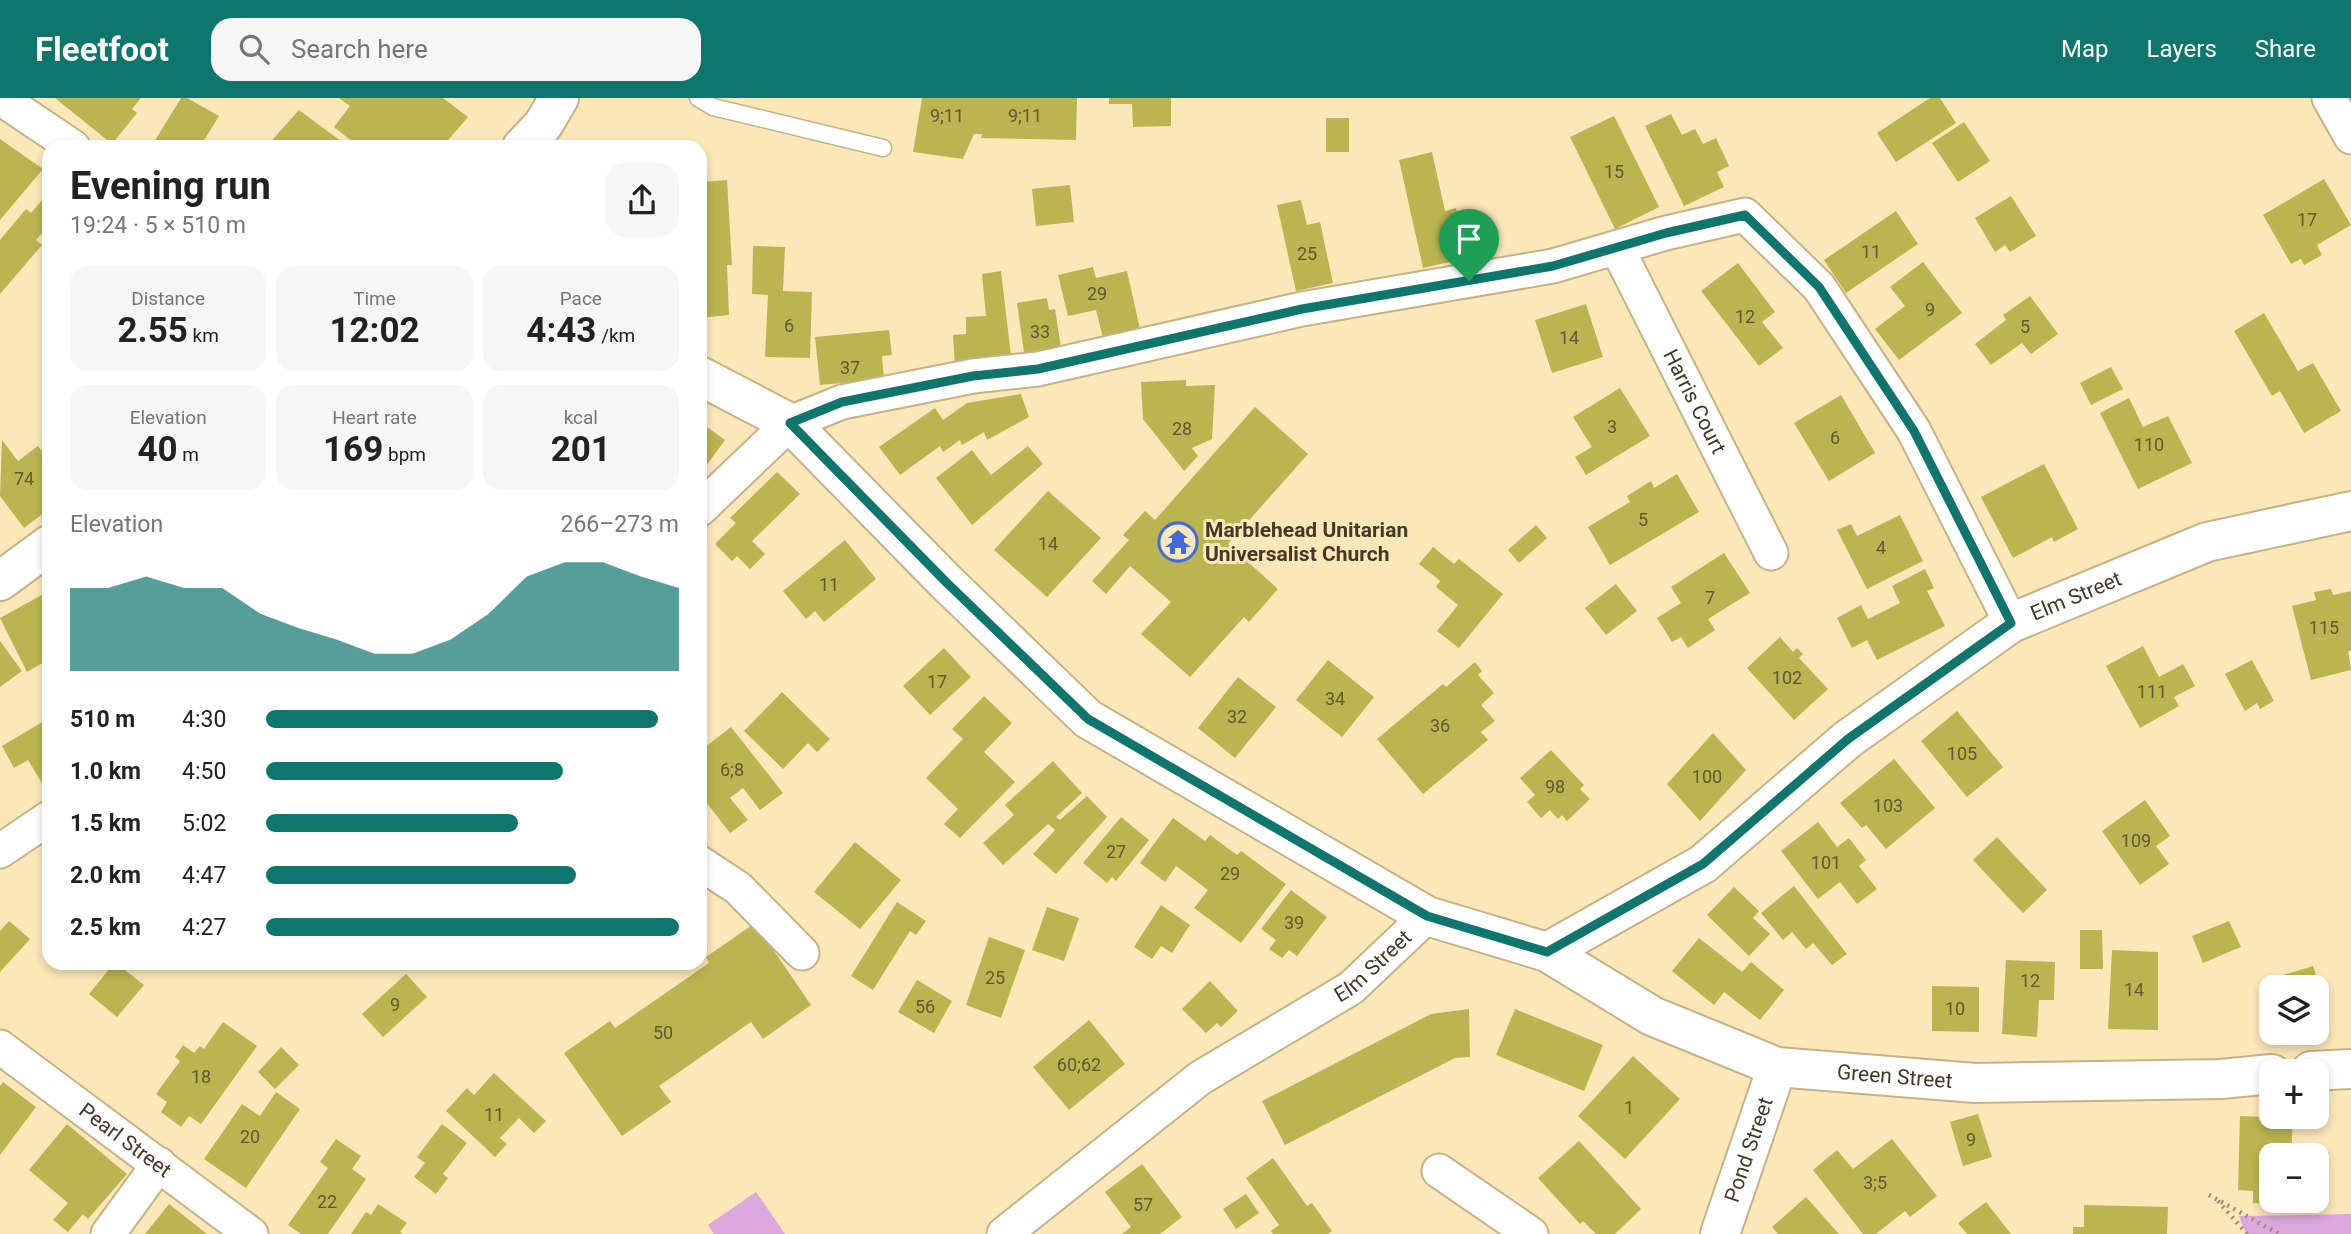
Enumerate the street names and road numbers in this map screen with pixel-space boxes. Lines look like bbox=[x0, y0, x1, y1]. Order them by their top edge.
street label: Harris Court bbox=[1658, 345, 1731, 458]
street label: Elm Street bbox=[2027, 567, 2125, 626]
street label: Elm Street bbox=[1330, 925, 1417, 1007]
street label: Green Street bbox=[1836, 1060, 1953, 1093]
street label: Pond Street bbox=[1720, 1094, 1778, 1205]
street label: Pearl Street bbox=[74, 1098, 176, 1182]

